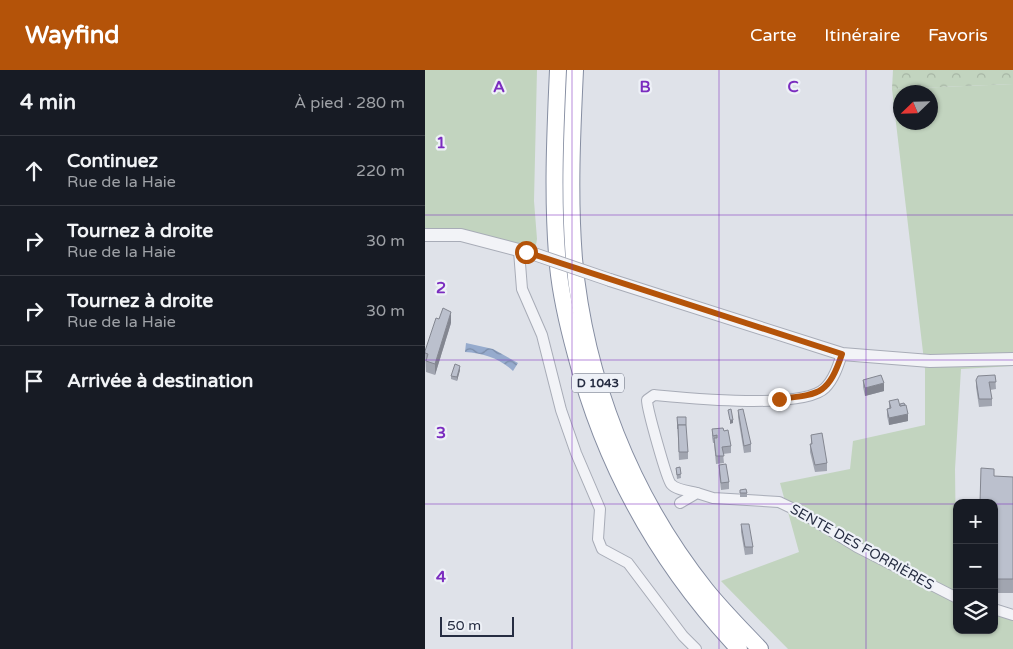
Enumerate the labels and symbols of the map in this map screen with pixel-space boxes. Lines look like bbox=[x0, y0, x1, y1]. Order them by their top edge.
text: A bbox=[493, 77, 505, 97]
text: B bbox=[639, 77, 651, 97]
text: C bbox=[787, 77, 799, 97]
north arrow bbox=[893, 85, 938, 130]
text: 1 bbox=[436, 133, 446, 153]
route start bbox=[515, 241, 538, 264]
text: 2 bbox=[436, 278, 446, 298]
road number: D 1043 bbox=[572, 374, 624, 392]
route end bbox=[768, 388, 791, 411]
text: 3 bbox=[436, 423, 446, 443]
street label: SENTE DES FORRIÈRES bbox=[787, 500, 937, 594]
text: 4 bbox=[436, 567, 446, 587]
scale bar bbox=[440, 614, 514, 637]

